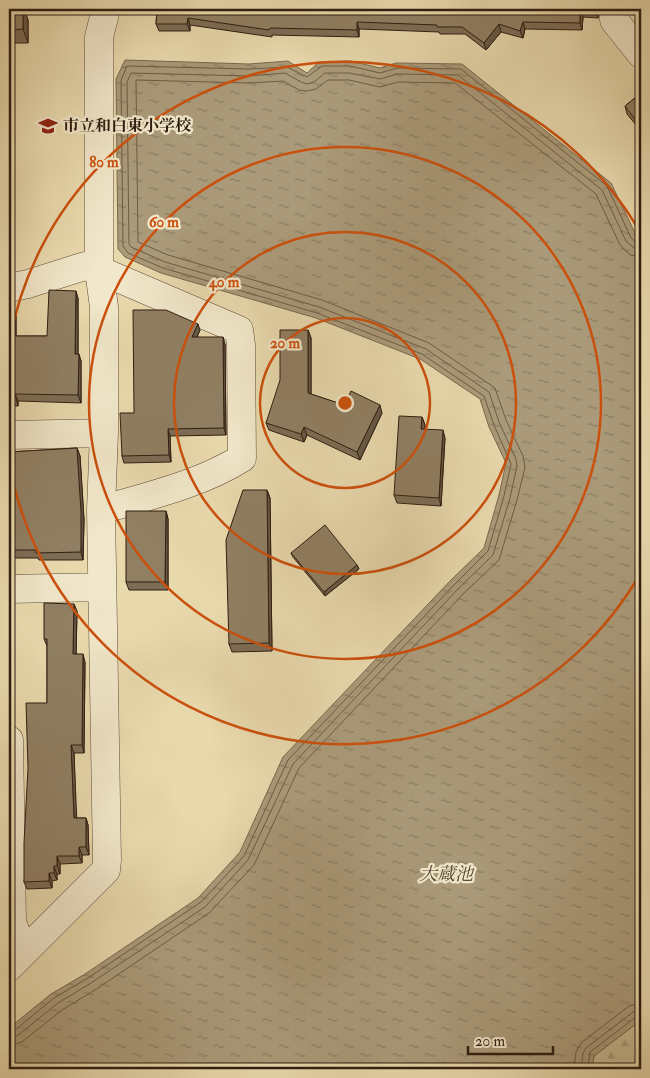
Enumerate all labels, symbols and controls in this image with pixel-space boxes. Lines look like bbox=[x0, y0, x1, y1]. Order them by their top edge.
school or university icon: 市立和白東小学校 bbox=[37, 115, 59, 137]
place label: 市立和白東小学校 bbox=[63, 116, 192, 136]
text: 80 m bbox=[89, 153, 119, 172]
text: 60 m bbox=[149, 213, 179, 232]
text: 40 m bbox=[208, 273, 240, 292]
text: 20 m bbox=[270, 334, 300, 353]
centre of rings bbox=[336, 394, 354, 412]
water label: 大蔵池 bbox=[419, 863, 475, 886]
scale bar bbox=[468, 1023, 552, 1055]
text: 20 m bbox=[475, 1032, 505, 1051]

